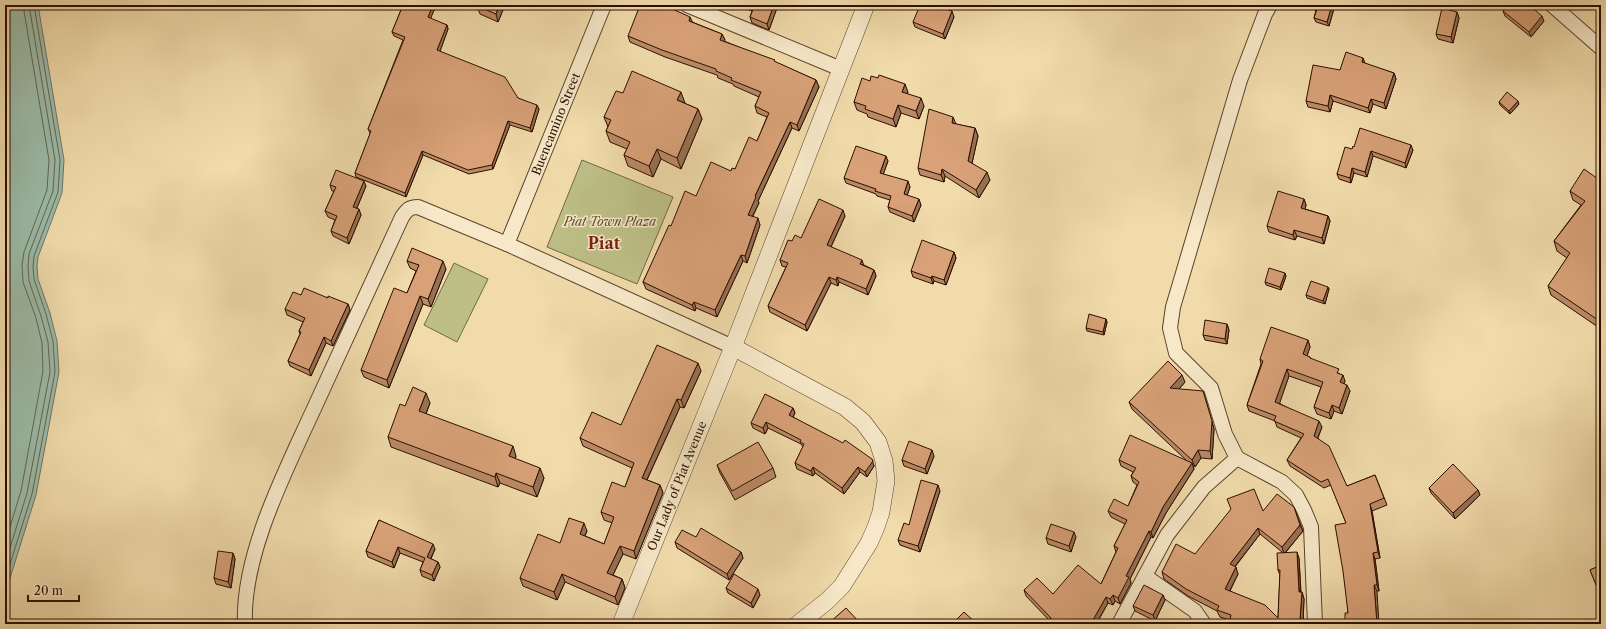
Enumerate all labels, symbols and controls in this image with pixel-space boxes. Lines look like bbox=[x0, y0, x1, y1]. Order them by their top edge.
street label: Buencamino Street bbox=[528, 70, 583, 177]
park label: Piat Town Plaza bbox=[563, 214, 656, 229]
district label: Piat bbox=[588, 233, 621, 253]
street label: Our Lady of Piat Avenue bbox=[644, 418, 710, 553]
scale bar bbox=[28, 577, 79, 603]
text: 20 m bbox=[34, 583, 63, 598]

